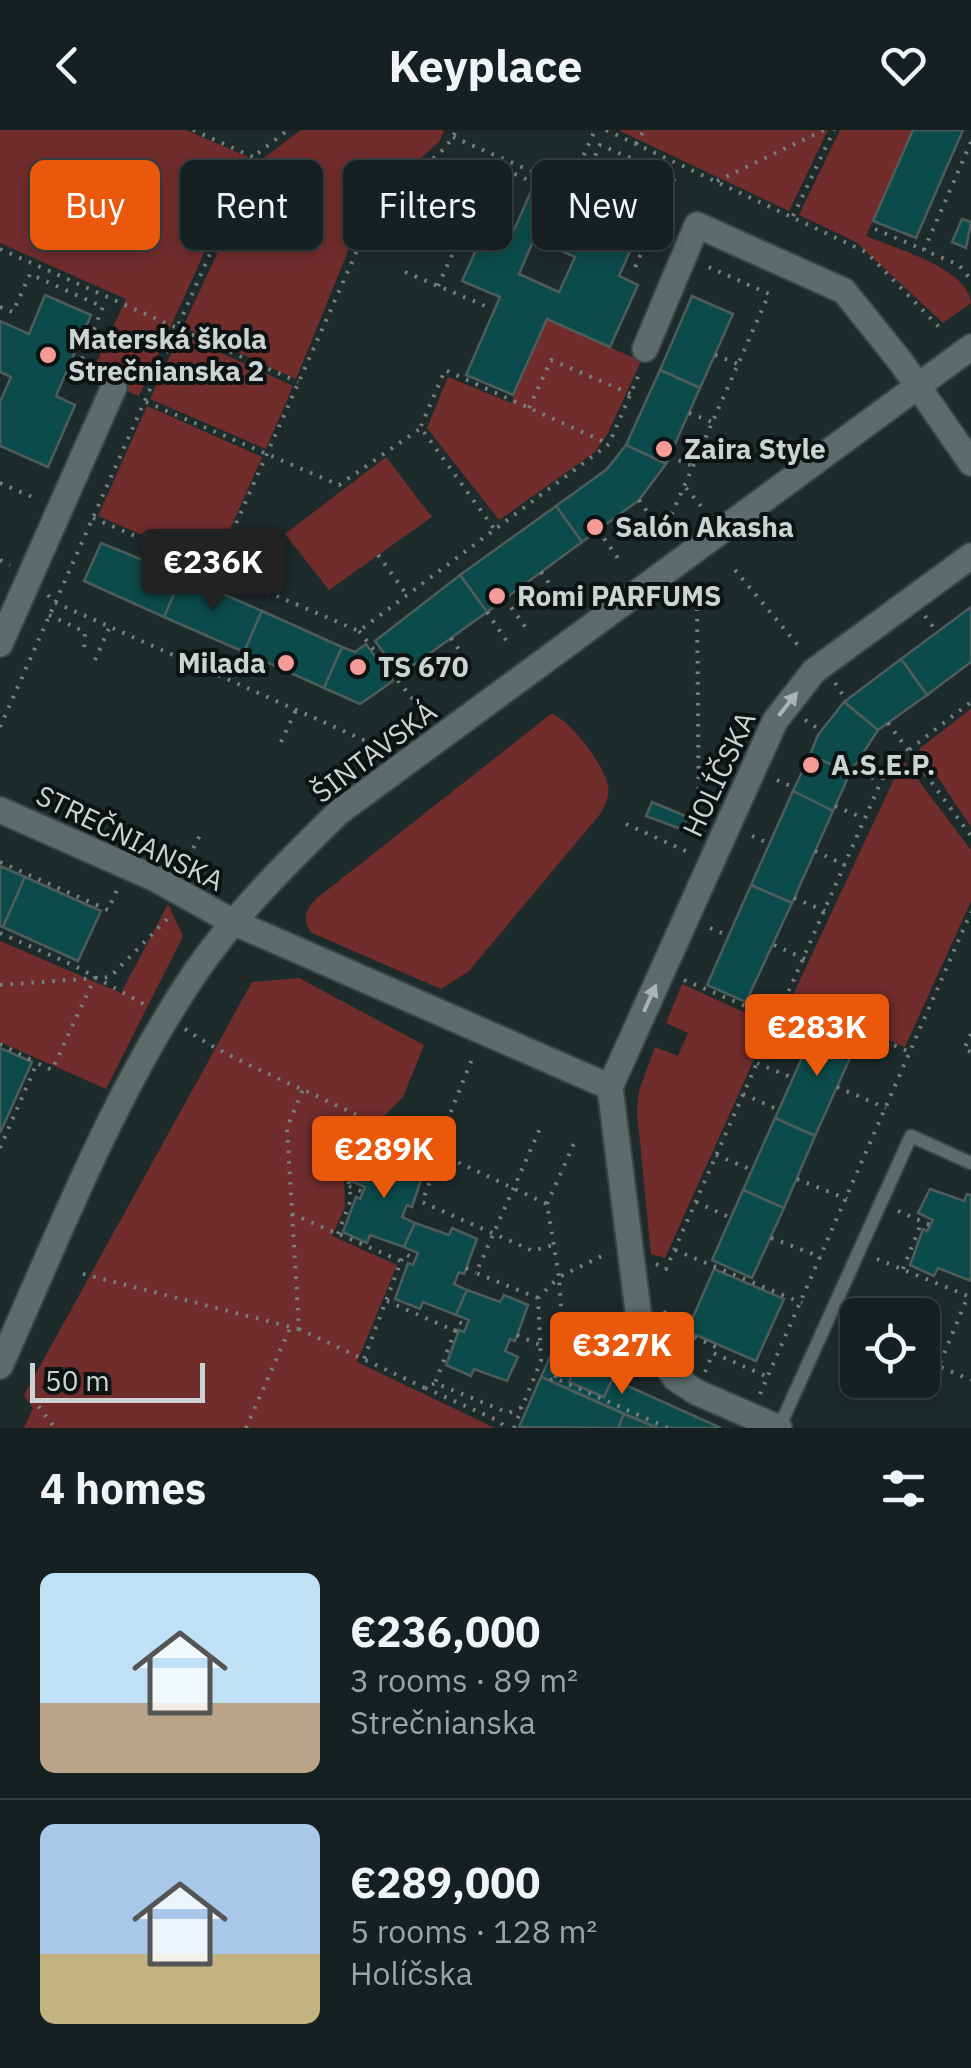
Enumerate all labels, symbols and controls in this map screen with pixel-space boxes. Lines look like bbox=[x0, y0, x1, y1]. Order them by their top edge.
text: Keyplace bbox=[388, 36, 583, 94]
icon: back bbox=[40, 38, 95, 93]
icon: heart bbox=[876, 38, 931, 93]
chip: Buy bbox=[30, 160, 160, 250]
chip: Rent bbox=[180, 160, 323, 250]
chip: Filters bbox=[343, 160, 512, 250]
chip: New bbox=[532, 160, 673, 250]
place label: Materská škola Strečnianska 2 bbox=[68, 320, 267, 389]
marker: Materská škola Strečnianska 2 bbox=[37, 344, 59, 366]
place label: Zaira Style bbox=[684, 430, 826, 467]
marker: Zaira Style bbox=[653, 438, 675, 460]
place label: Salón Akasha bbox=[615, 508, 794, 545]
marker: Salón Akasha bbox=[584, 516, 606, 538]
pin: €236K bbox=[143, 529, 283, 614]
text: €236K bbox=[163, 540, 263, 582]
place label: Romi PARFUMS bbox=[517, 577, 722, 614]
marker: Romi PARFUMS bbox=[486, 585, 508, 607]
place label: Milada bbox=[178, 644, 266, 681]
place label: TS 670 bbox=[378, 648, 469, 685]
marker: Milada bbox=[275, 652, 297, 674]
marker: TS 670 bbox=[347, 656, 369, 678]
one-way arrow bbox=[777, 691, 798, 717]
street label: ŠINTAVSKÁ bbox=[304, 693, 444, 811]
street label: HOLÍČSKA bbox=[673, 705, 764, 842]
place label: A.S.E.P. bbox=[831, 746, 936, 783]
marker: A.S.E.P. bbox=[800, 754, 822, 776]
street label: STREČNIANSKA bbox=[30, 776, 230, 899]
one-way arrow bbox=[642, 983, 659, 1012]
pin: €283K bbox=[747, 994, 887, 1079]
text: €283K bbox=[767, 1005, 867, 1047]
pin: €289K bbox=[314, 1116, 454, 1201]
text: €289K bbox=[334, 1127, 434, 1169]
map controls bbox=[840, 1298, 940, 1398]
button: locate bbox=[840, 1298, 940, 1398]
pin: €327K bbox=[552, 1312, 692, 1397]
text: €327K bbox=[572, 1323, 672, 1365]
scale bar bbox=[30, 1358, 205, 1402]
text: 50 m bbox=[45, 1362, 110, 1399]
text: 4 homes bbox=[40, 1461, 206, 1516]
icon: filters bbox=[876, 1461, 931, 1516]
text: €236,000 bbox=[350, 1604, 541, 1659]
icon: home bbox=[120, 1613, 240, 1733]
text: 3 rooms · 89 m² bbox=[350, 1659, 578, 1701]
text: Strečnianska bbox=[350, 1701, 536, 1743]
text: €289,000 bbox=[350, 1855, 541, 1910]
icon: home bbox=[120, 1864, 240, 1984]
text: 5 rooms · 128 m² bbox=[350, 1910, 597, 1952]
text: Holíčska bbox=[350, 1952, 473, 1994]

